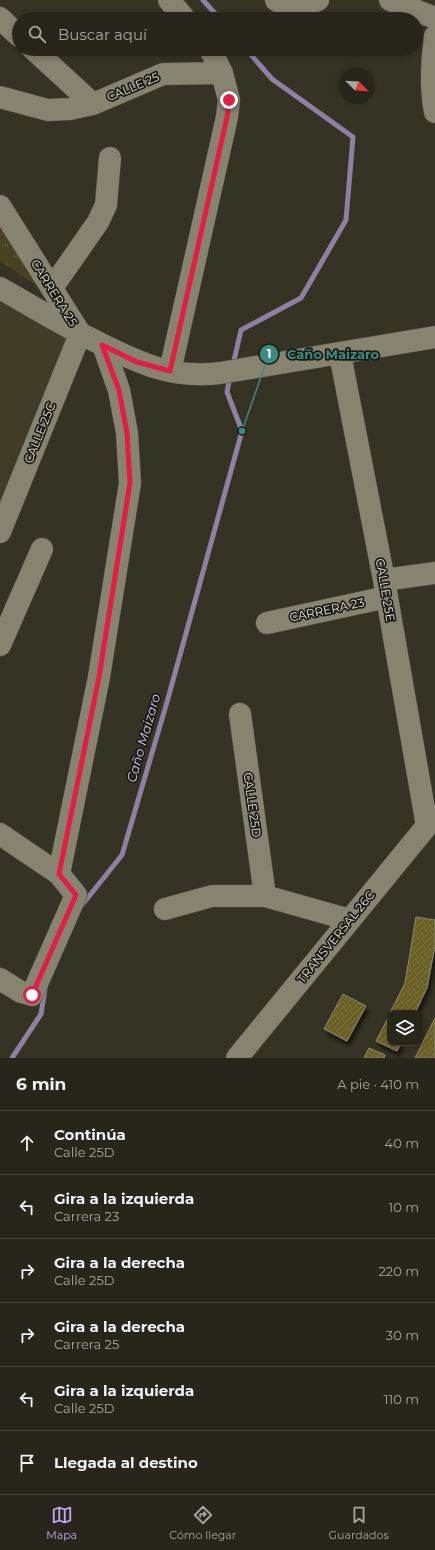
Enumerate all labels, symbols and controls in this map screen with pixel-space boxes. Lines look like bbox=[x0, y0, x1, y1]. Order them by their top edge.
search box bbox=[12, 12, 423, 56]
icon: search bbox=[26, 23, 48, 45]
text: Buscar aquí bbox=[58, 25, 147, 44]
north arrow bbox=[339, 68, 375, 104]
street label: CALLE 25 bbox=[104, 69, 162, 104]
route end bbox=[220, 91, 238, 109]
street label: CARRERA 25 bbox=[28, 256, 81, 329]
callout: Caño Maizaro bbox=[259, 342, 387, 367]
text: 1 bbox=[267, 346, 271, 361]
text: Caño Maizaro bbox=[287, 346, 380, 362]
street label: CALLE 25C bbox=[21, 400, 59, 465]
street label: CALLE 25E bbox=[373, 557, 398, 623]
street label: CARRERA 23 bbox=[288, 594, 366, 625]
water label: Caño Maizaro bbox=[123, 692, 163, 784]
street label: CALLE 25D bbox=[240, 771, 265, 839]
street label: TRANSVERSAL 26C bbox=[294, 887, 378, 986]
route start bbox=[23, 986, 41, 1004]
map controls bbox=[387, 1010, 423, 1046]
button: layers bbox=[387, 1010, 423, 1046]
text: 6 min bbox=[16, 1074, 66, 1094]
text: A pie · 410 m bbox=[337, 1076, 419, 1092]
text: Continúa bbox=[54, 1125, 126, 1144]
icon: ahead bbox=[16, 1132, 38, 1154]
text: 40 m bbox=[385, 1135, 419, 1151]
text: Calle 25D bbox=[54, 1144, 115, 1160]
text: Gira a la izquierda bbox=[54, 1189, 194, 1208]
icon: left bbox=[16, 1196, 38, 1218]
text: 10 m bbox=[389, 1199, 419, 1215]
text: Carrera 23 bbox=[54, 1208, 119, 1224]
text: Gira a la derecha bbox=[54, 1253, 185, 1272]
icon: right bbox=[16, 1260, 38, 1282]
text: 220 m bbox=[378, 1263, 419, 1279]
text: Calle 25D bbox=[54, 1272, 115, 1288]
text: Gira a la derecha bbox=[54, 1317, 185, 1336]
icon: right bbox=[16, 1324, 38, 1346]
text: 30 m bbox=[386, 1327, 419, 1343]
text: Carrera 25 bbox=[54, 1336, 119, 1352]
text: Gira a la izquierda bbox=[54, 1381, 194, 1400]
icon: left bbox=[16, 1388, 38, 1410]
text: 110 m bbox=[384, 1391, 419, 1407]
text: Calle 25D bbox=[54, 1400, 115, 1416]
icon: arrive bbox=[16, 1452, 38, 1474]
text: Llegada al destino bbox=[54, 1453, 198, 1472]
tab: Mapa bbox=[46, 1504, 77, 1542]
tab: Cómo llegar bbox=[169, 1504, 236, 1542]
tab: Guardados bbox=[329, 1504, 389, 1542]

